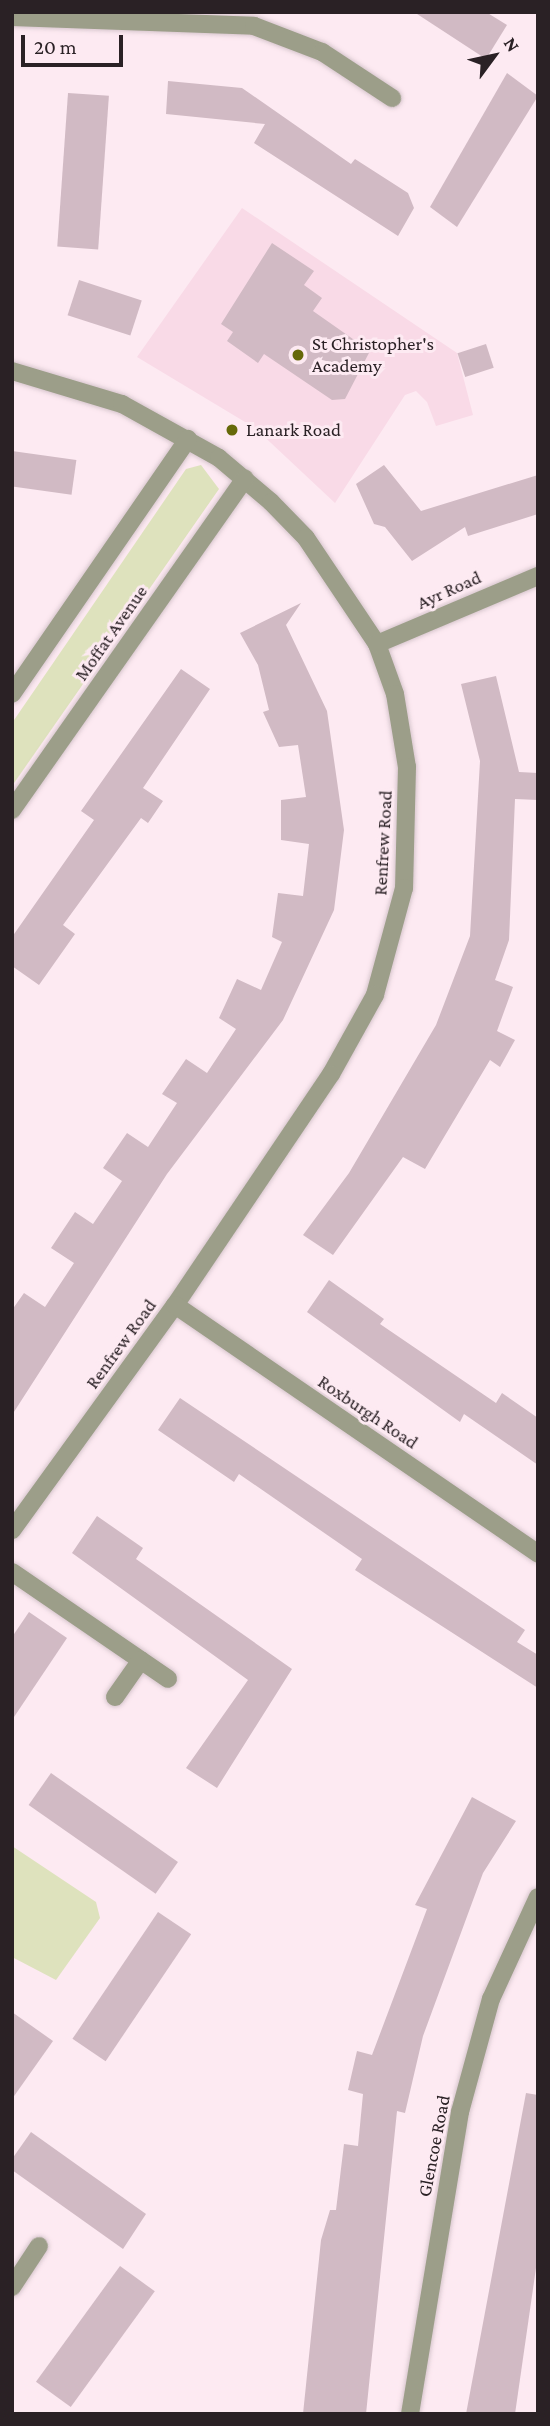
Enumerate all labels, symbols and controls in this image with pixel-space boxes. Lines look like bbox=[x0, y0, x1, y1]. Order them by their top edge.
scale bar bbox=[24, 21, 126, 65]
north arrow bbox=[459, 21, 529, 91]
text: N bbox=[500, 33, 524, 55]
text: 20 m bbox=[34, 35, 77, 59]
place label: St Christopher's Academy bbox=[312, 333, 434, 377]
marker: St Christopher's Academy bbox=[290, 347, 306, 363]
place label: Lanark Road bbox=[246, 419, 341, 441]
marker: Lanark Road bbox=[224, 422, 240, 438]
street label: Ayr Road bbox=[413, 566, 485, 614]
street label: Moffat Avenue bbox=[70, 581, 152, 685]
street label: Renfrew Road bbox=[369, 790, 397, 896]
street label: Renfrew Road bbox=[81, 1295, 161, 1393]
street label: Roxburgh Road bbox=[314, 1370, 422, 1454]
street label: Glencoe Road bbox=[413, 2093, 455, 2199]

